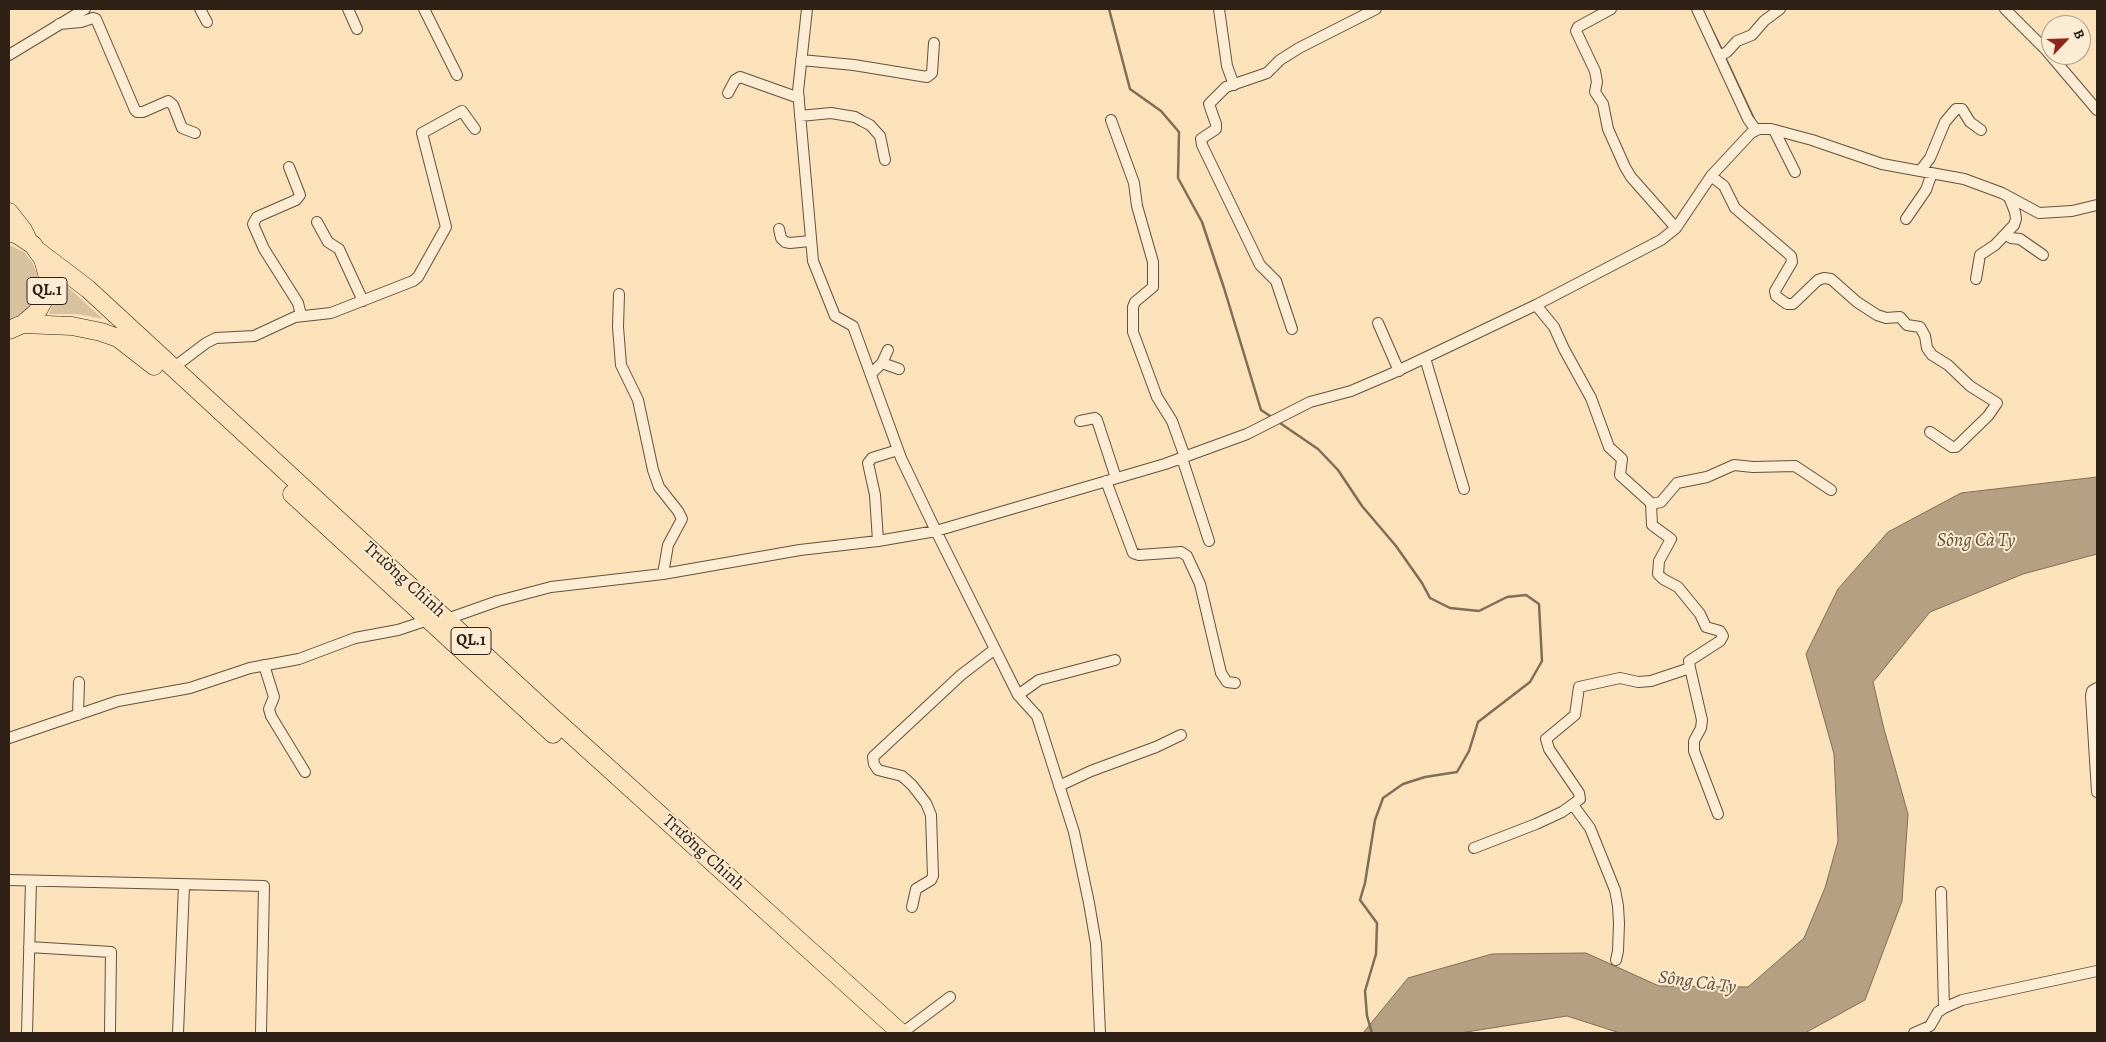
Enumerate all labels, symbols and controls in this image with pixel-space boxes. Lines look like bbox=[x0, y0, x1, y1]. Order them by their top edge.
north arrow bbox=[2041, 15, 2091, 65]
text: B bbox=[2069, 26, 2090, 42]
road number: QL.1 bbox=[27, 278, 67, 304]
water label: Sông Cà Ty bbox=[1937, 530, 2015, 552]
street label: Trường Chinh bbox=[358, 537, 450, 623]
road number: QL.1 bbox=[451, 627, 491, 654]
street label: Trường Chinh bbox=[657, 810, 749, 896]
water label: Sông Cà Ty bbox=[1657, 966, 1737, 1000]

